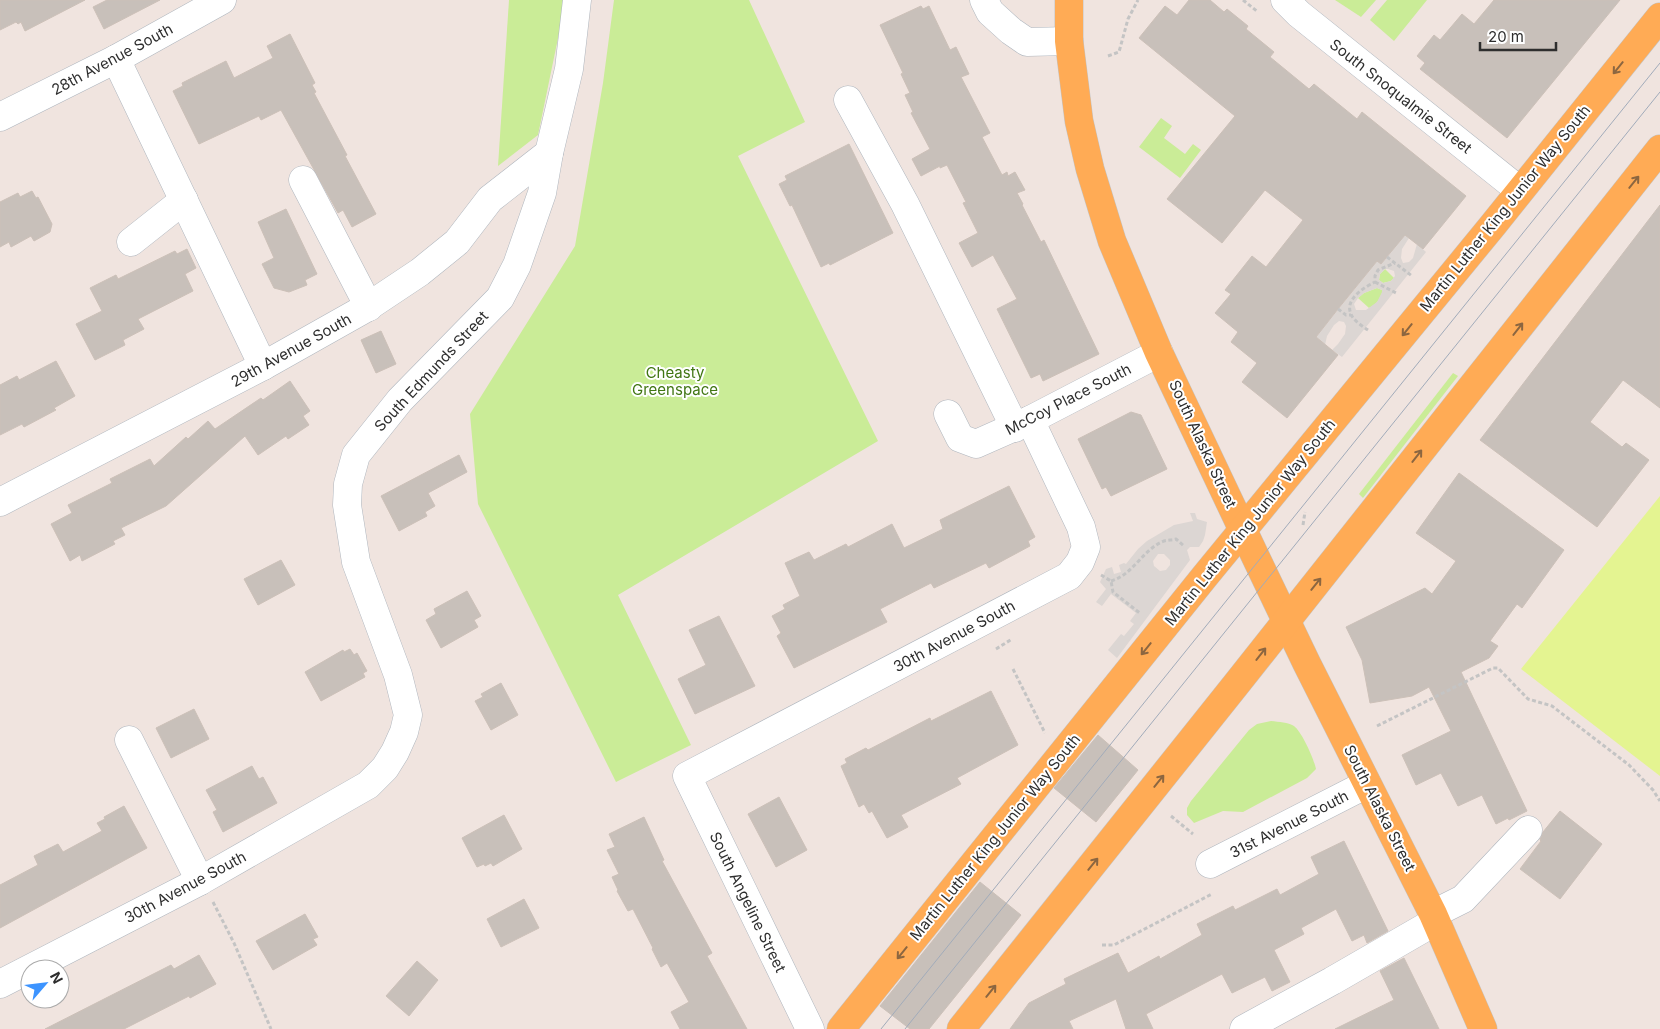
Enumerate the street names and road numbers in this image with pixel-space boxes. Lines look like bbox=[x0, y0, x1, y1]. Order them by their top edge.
street label: 28th Avenue South bbox=[48, 19, 176, 99]
street label: South Snoqualmie Street bbox=[1326, 35, 1476, 157]
street label: Martin Luther King Junior Way South bbox=[1416, 101, 1594, 315]
street label: South Edmunds Street bbox=[370, 307, 492, 435]
street label: 29th Avenue South bbox=[227, 309, 355, 391]
street label: McCoy Place South bbox=[1002, 359, 1134, 439]
street label: South Alaska Street bbox=[1165, 377, 1241, 511]
street label: Martin Luther King Junior Way South bbox=[1161, 415, 1339, 629]
street label: 30th Avenue South bbox=[890, 596, 1018, 676]
street label: Martin Luther King Junior Way South bbox=[906, 730, 1084, 944]
street label: South Alaska Street bbox=[1340, 742, 1420, 874]
street label: 31st Avenue South bbox=[1227, 786, 1351, 862]
street label: South Angeline Street bbox=[706, 829, 790, 975]
street label: 30th Avenue South bbox=[121, 847, 249, 927]

